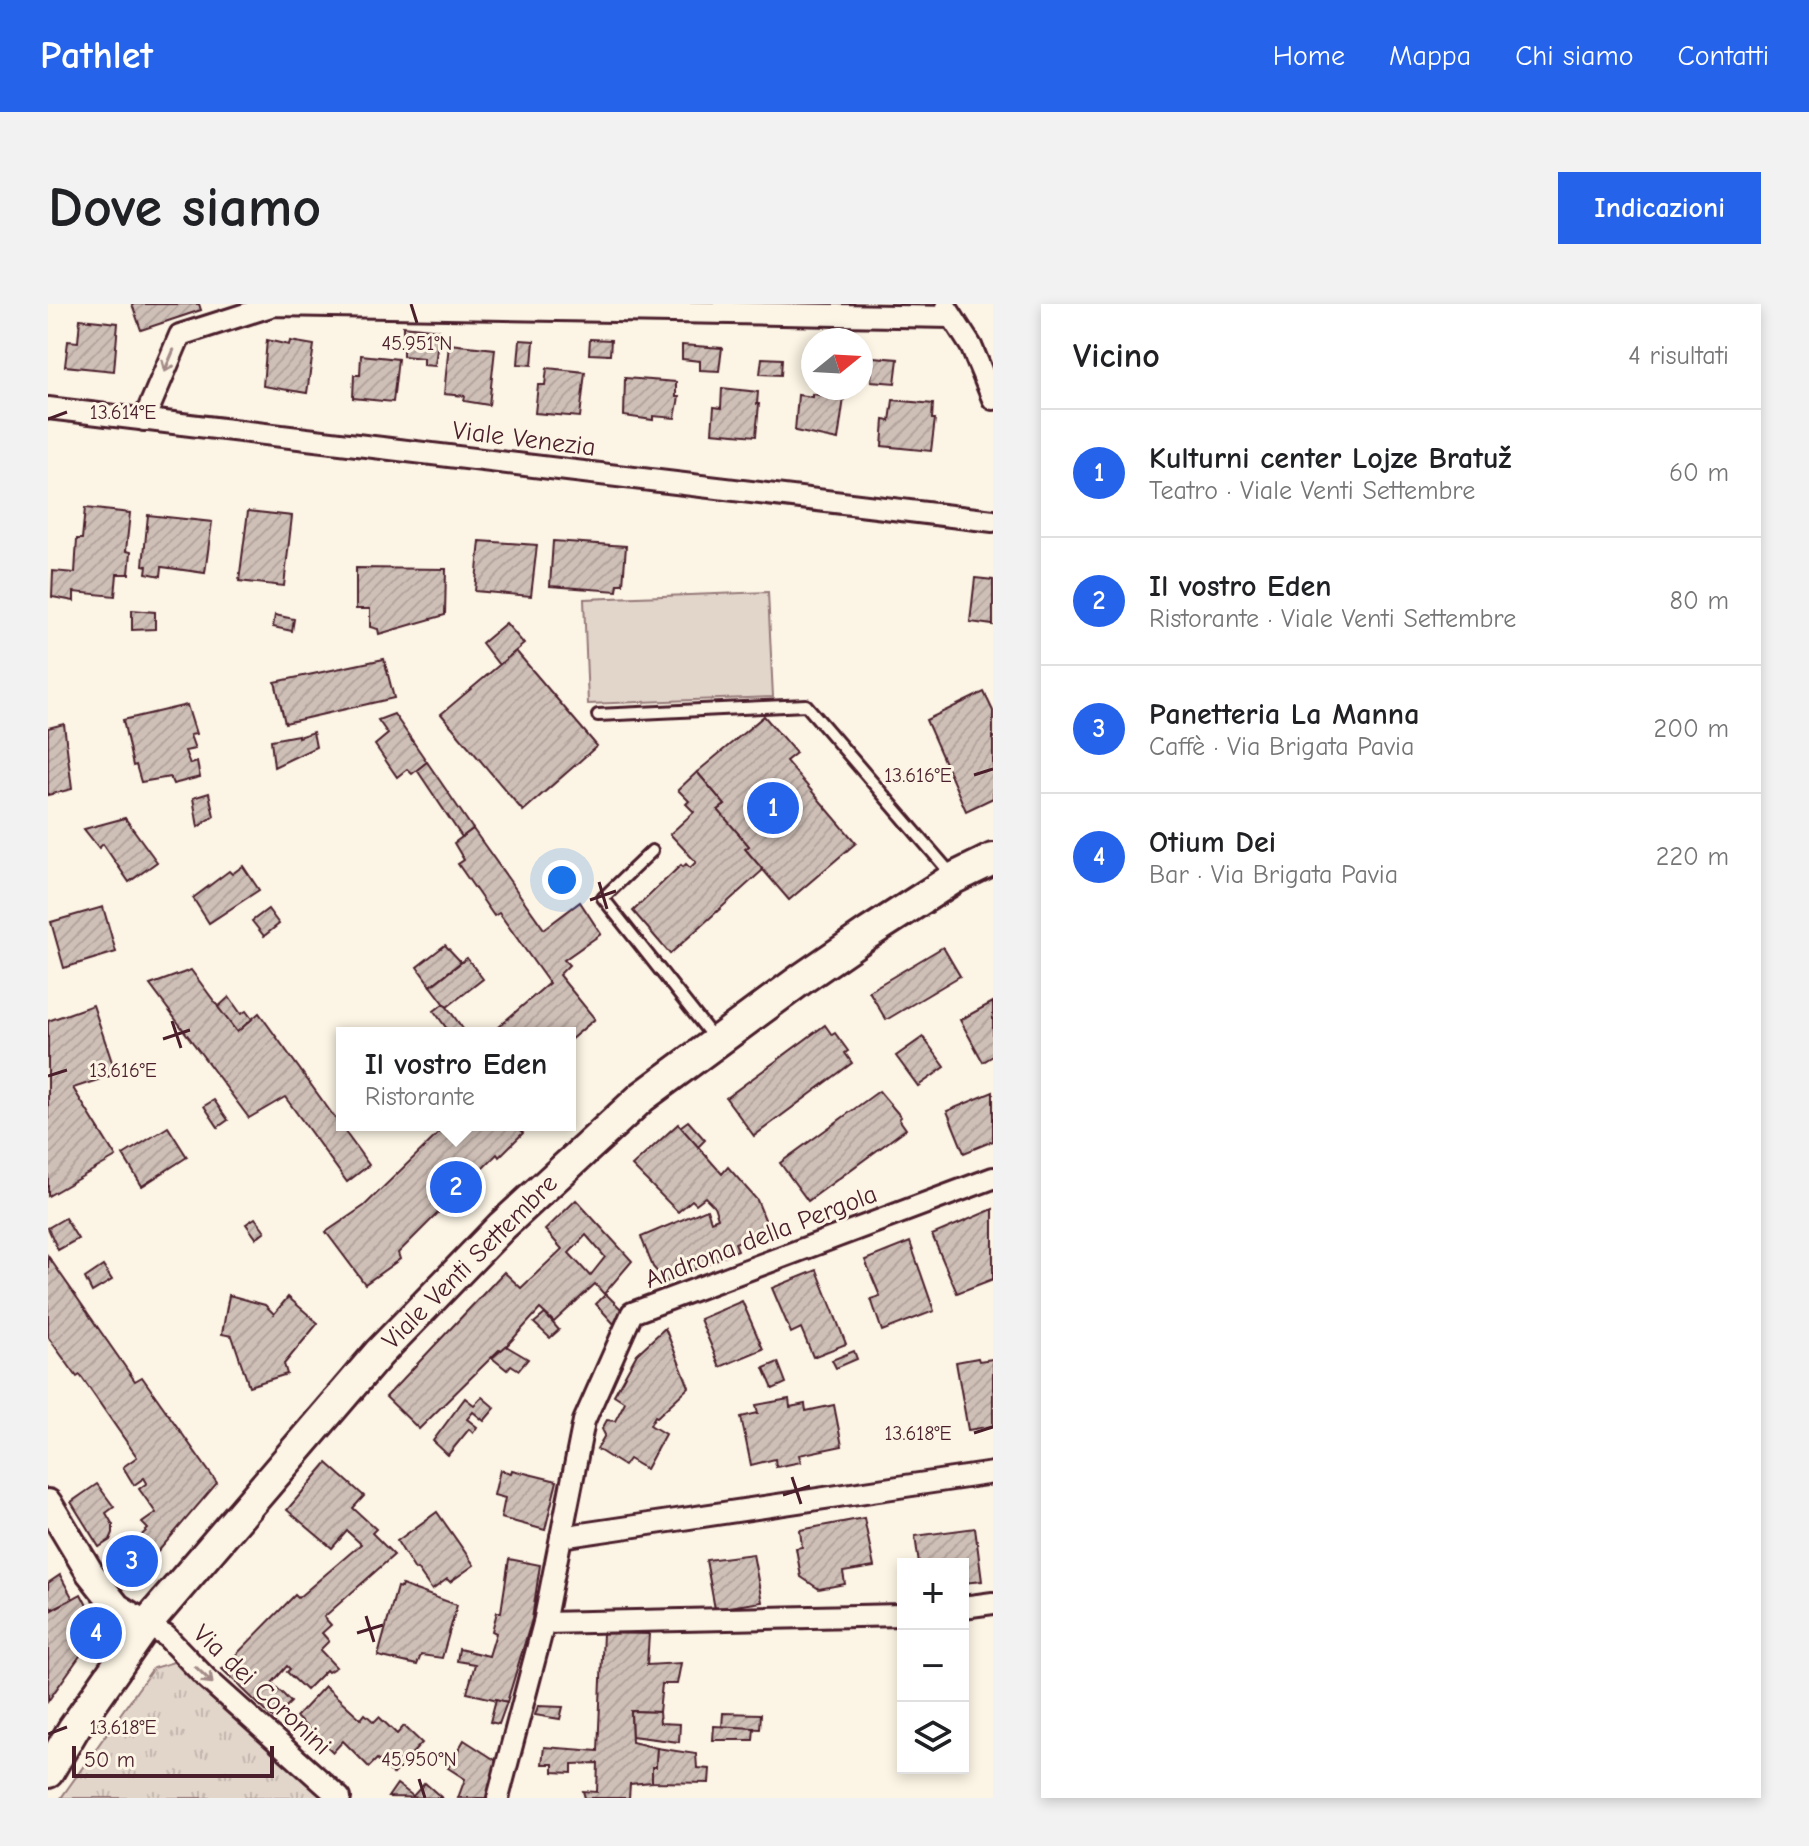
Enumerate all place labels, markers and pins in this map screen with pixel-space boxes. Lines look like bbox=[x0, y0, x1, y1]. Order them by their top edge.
pin: 1 bbox=[747, 778, 799, 838]
pin: 2 bbox=[430, 1157, 482, 1217]
pin: 3 bbox=[106, 1531, 158, 1591]
pin: 4 bbox=[70, 1603, 122, 1663]

